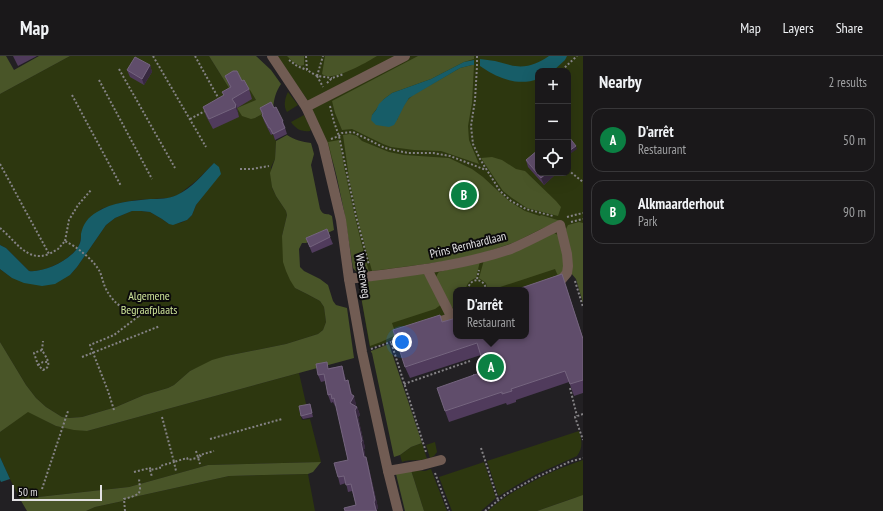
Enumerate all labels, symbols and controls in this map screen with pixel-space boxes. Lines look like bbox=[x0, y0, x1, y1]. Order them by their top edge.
text: Map bbox=[20, 16, 49, 40]
text: Map bbox=[740, 19, 761, 37]
text: Layers bbox=[783, 19, 814, 37]
text: Share bbox=[836, 19, 863, 37]
map controls bbox=[535, 68, 571, 176]
button: + bbox=[535, 68, 571, 104]
text: Nearby bbox=[599, 71, 642, 93]
text: 2 results bbox=[828, 74, 867, 91]
button: − bbox=[535, 104, 571, 140]
text: D'arrêt bbox=[638, 122, 674, 141]
text: A bbox=[610, 132, 616, 149]
text: 50 m bbox=[843, 132, 866, 149]
button: locate bbox=[535, 140, 571, 176]
text: Restaurant bbox=[638, 141, 686, 158]
pin: B bbox=[451, 180, 477, 210]
text: Alkmaarderhout bbox=[638, 194, 724, 213]
text: B bbox=[610, 204, 616, 221]
text: 90 m bbox=[843, 204, 866, 221]
text: Park bbox=[638, 213, 657, 230]
street label: Prins Bernhardlaan bbox=[428, 228, 508, 261]
street label: Westerweg bbox=[353, 252, 374, 299]
popup bbox=[453, 287, 529, 339]
park label: Algemene Begraafplaats bbox=[121, 288, 177, 317]
text: D'arrêt bbox=[467, 295, 503, 314]
text: Restaurant bbox=[467, 314, 515, 331]
your location bbox=[392, 332, 412, 352]
pin: A bbox=[478, 352, 504, 382]
scale bar bbox=[12, 483, 102, 502]
text: 50 m bbox=[18, 485, 37, 499]

